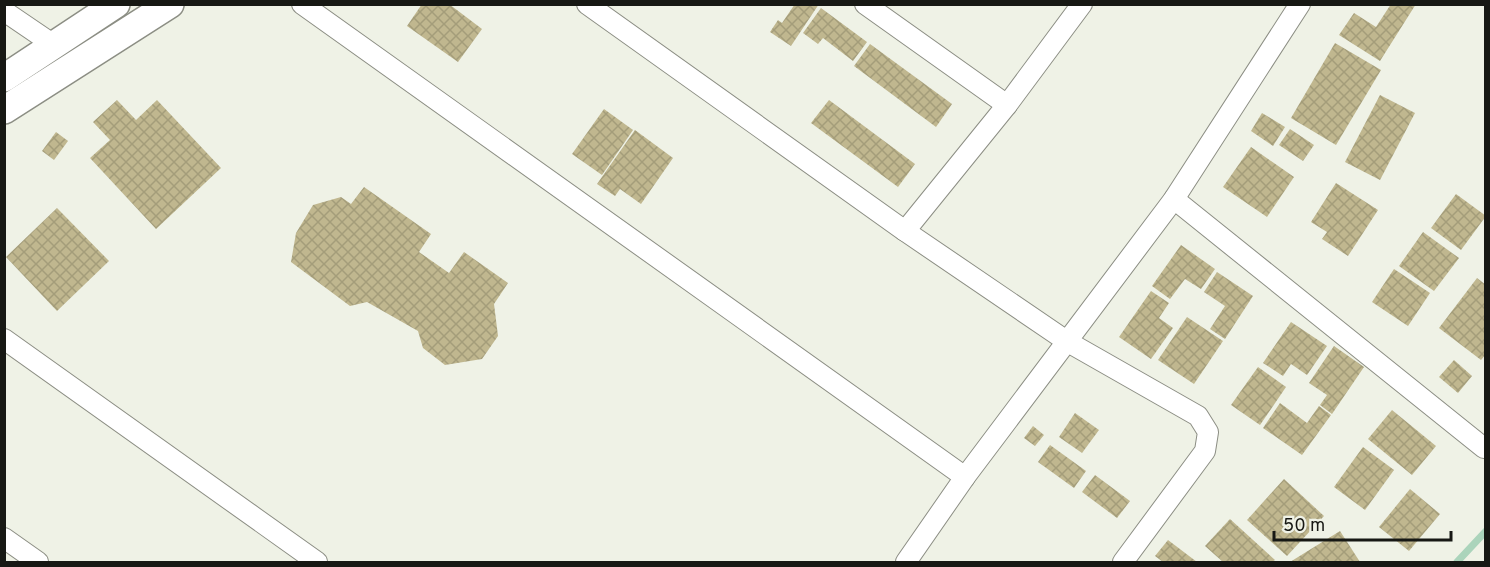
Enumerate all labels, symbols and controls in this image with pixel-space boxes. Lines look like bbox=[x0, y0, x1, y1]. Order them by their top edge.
scale bar bbox=[1274, 504, 1451, 542]
text: 50 m bbox=[1283, 515, 1325, 538]

